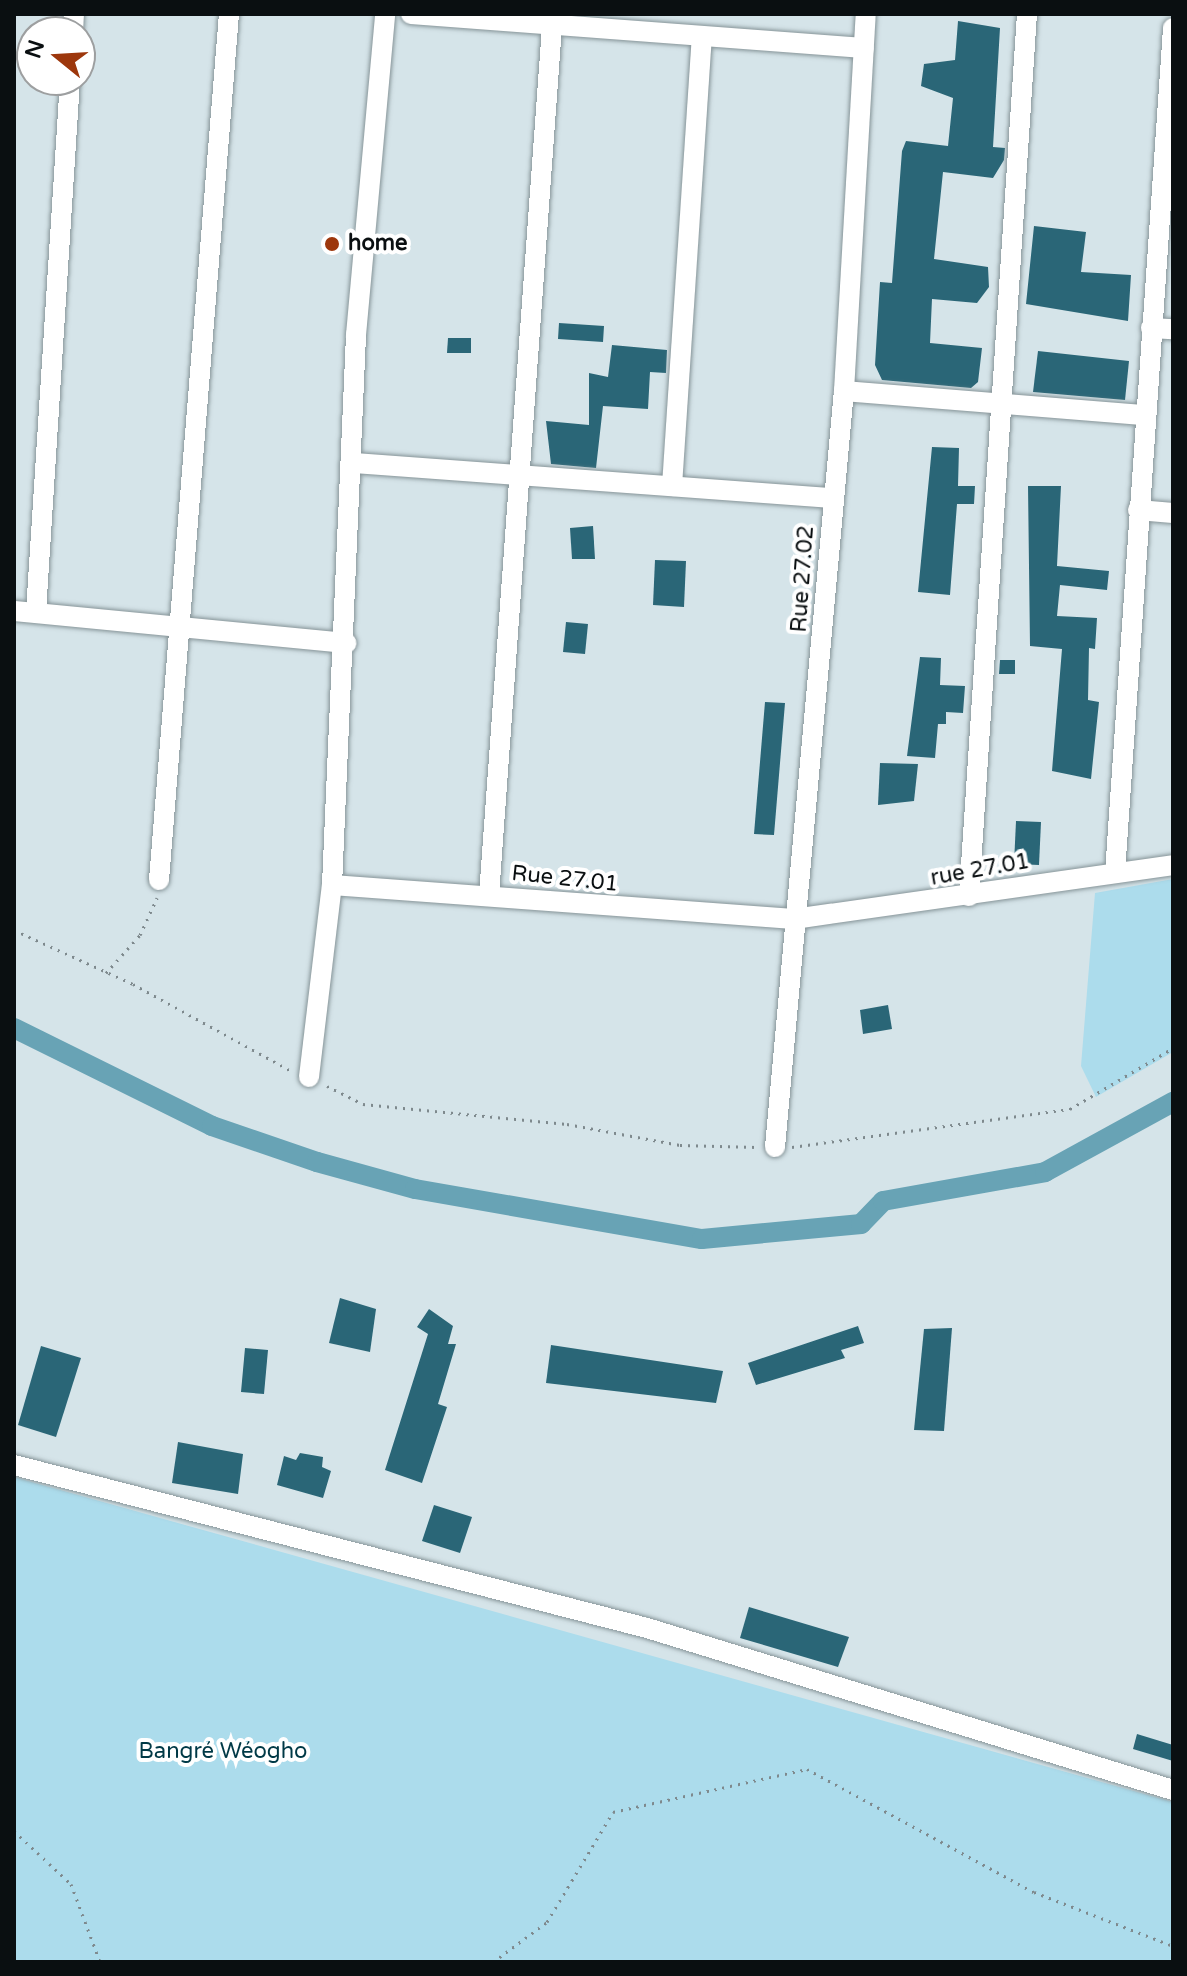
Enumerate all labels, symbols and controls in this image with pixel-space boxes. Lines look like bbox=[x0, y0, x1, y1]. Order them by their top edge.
north arrow bbox=[16, 16, 96, 96]
text: N bbox=[20, 37, 50, 62]
place label: home bbox=[348, 231, 407, 257]
marker: home bbox=[323, 235, 341, 253]
street label: Rue 27.02 bbox=[786, 525, 820, 633]
street label: rue 27.01 bbox=[929, 848, 1031, 892]
street label: Rue 27.01 bbox=[510, 860, 620, 898]
park label: Bangré Wéogho bbox=[139, 1739, 307, 1765]

